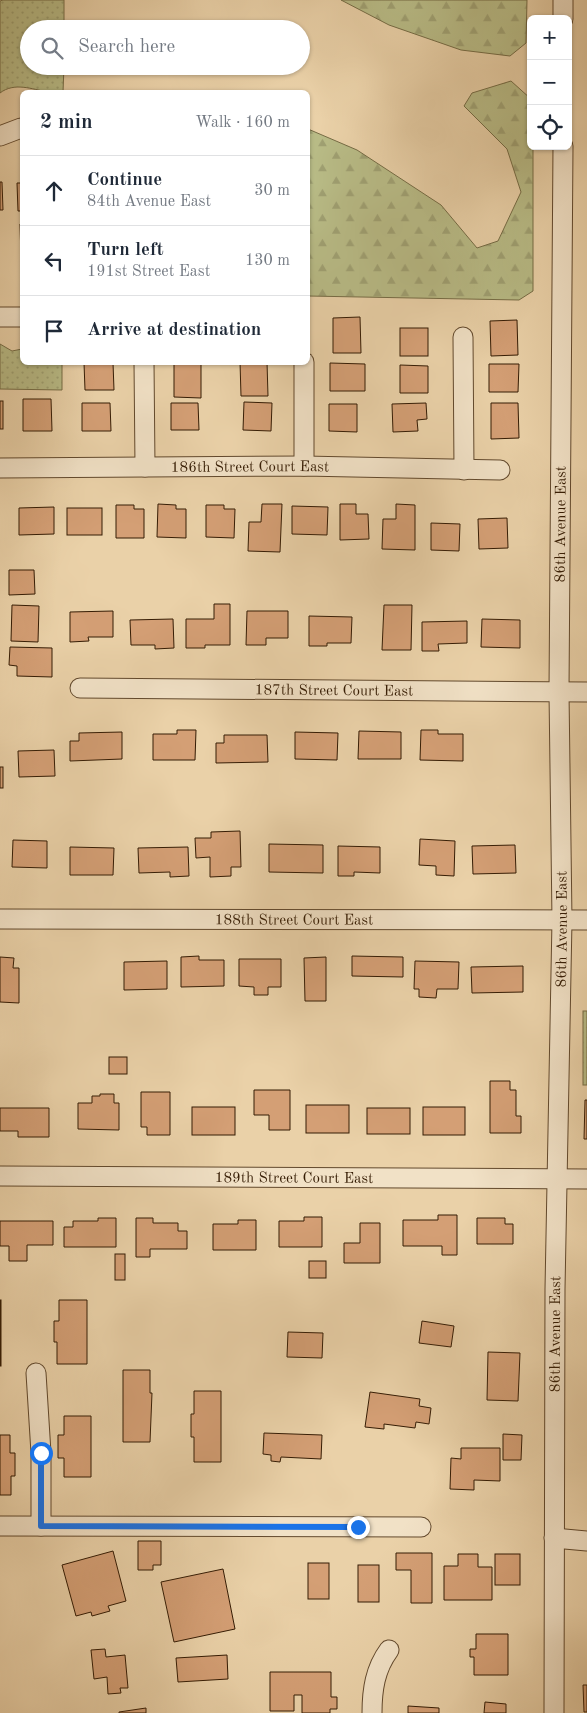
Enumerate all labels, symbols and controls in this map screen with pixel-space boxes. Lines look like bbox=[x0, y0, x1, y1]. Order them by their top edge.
map controls bbox=[527, 15, 572, 150]
button: + bbox=[527, 15, 572, 60]
search box bbox=[20, 20, 310, 75]
icon: search bbox=[38, 34, 66, 62]
text: Search here bbox=[78, 38, 175, 57]
button: − bbox=[527, 60, 572, 105]
button: locate bbox=[527, 105, 572, 150]
text: 2 min bbox=[40, 112, 93, 133]
text: Walk · 160 m bbox=[195, 115, 290, 131]
text: Continue bbox=[87, 171, 162, 190]
icon: ahead bbox=[40, 177, 68, 205]
text: 30 m bbox=[254, 183, 290, 199]
text: 84th Avenue East bbox=[87, 194, 211, 210]
text: Turn left bbox=[87, 241, 164, 260]
icon: left bbox=[40, 247, 68, 275]
text: 130 m bbox=[245, 253, 290, 269]
text: 191st Street East bbox=[87, 264, 210, 280]
icon: arrive bbox=[40, 317, 68, 345]
text: Arrive at destination bbox=[87, 321, 261, 340]
street label: 186th Street Court East bbox=[171, 460, 329, 476]
street label: 86th Avenue East bbox=[554, 466, 570, 582]
street label: 187th Street Court East bbox=[255, 683, 413, 700]
street label: 86th Avenue East bbox=[555, 871, 571, 987]
street label: 188th Street Court East bbox=[215, 913, 373, 929]
street label: 189th Street Court East bbox=[215, 1171, 373, 1187]
street label: 86th Avenue East bbox=[549, 1276, 564, 1392]
route start bbox=[30, 1442, 53, 1465]
route end bbox=[347, 1516, 370, 1539]

